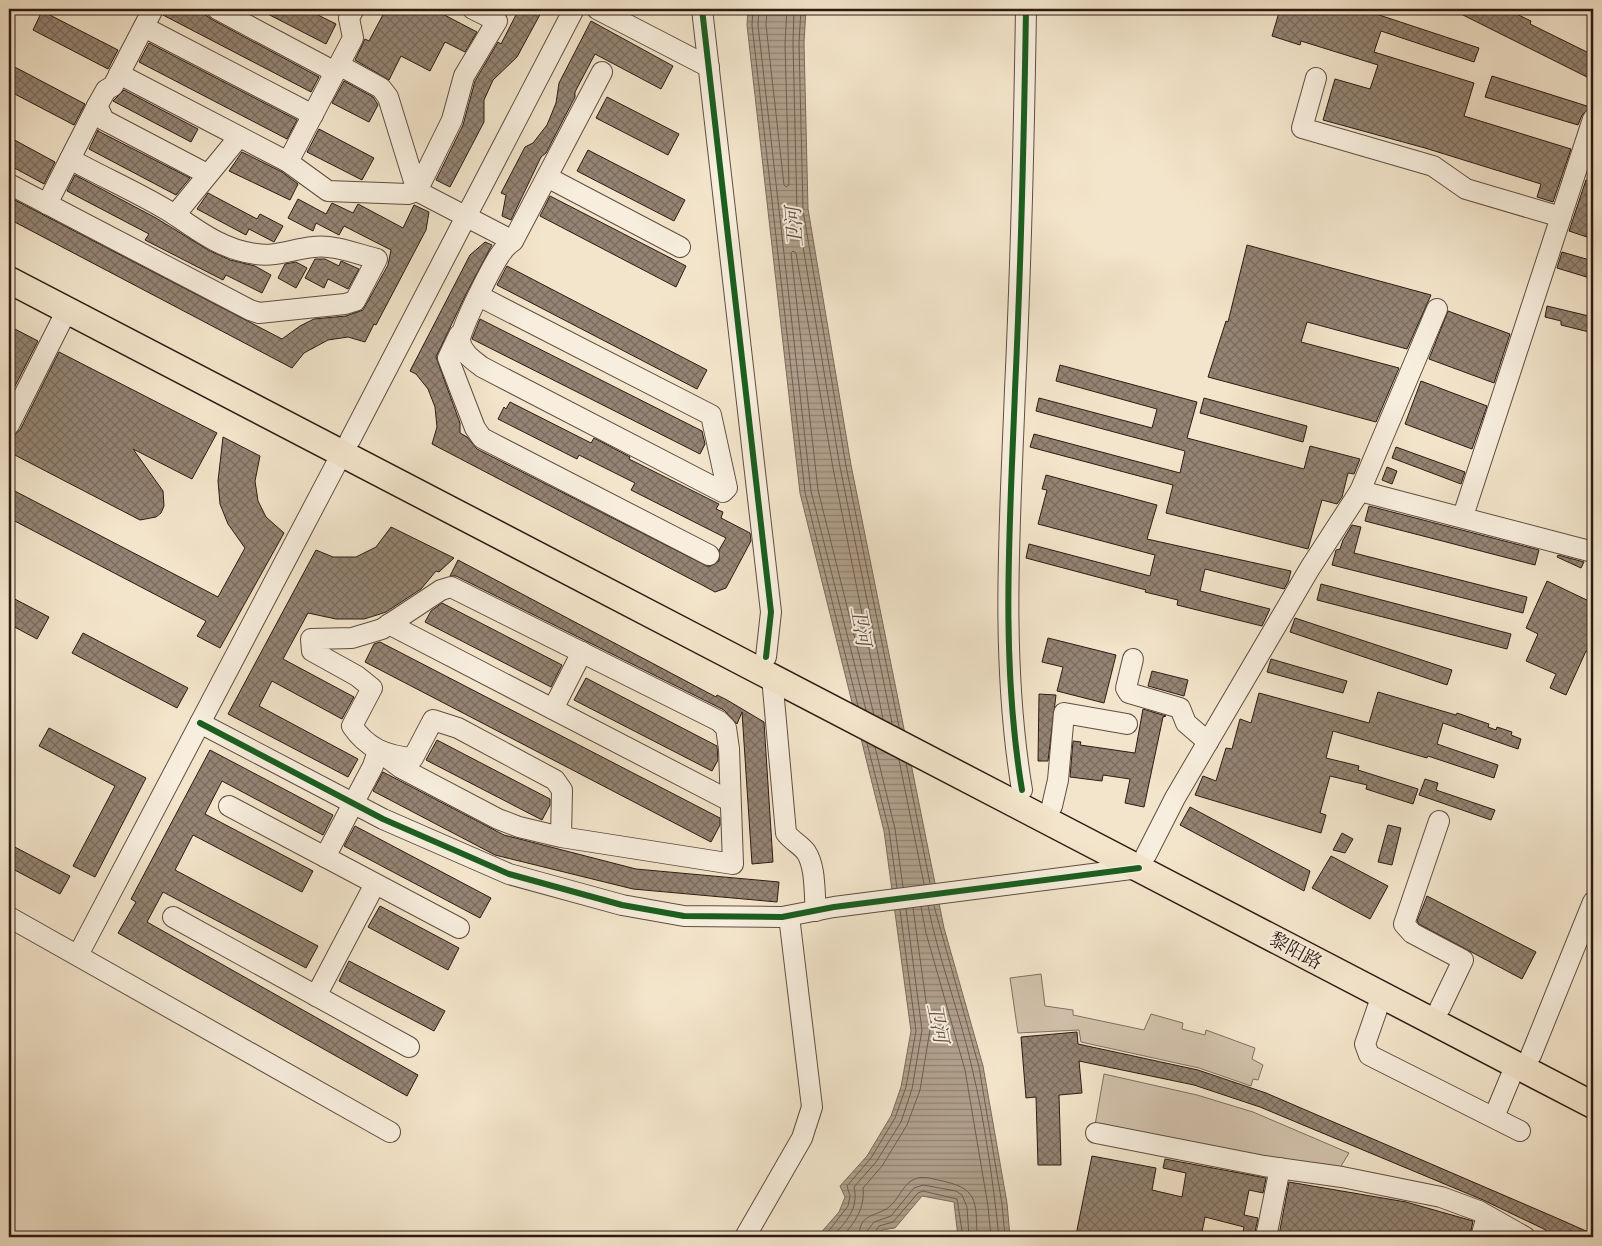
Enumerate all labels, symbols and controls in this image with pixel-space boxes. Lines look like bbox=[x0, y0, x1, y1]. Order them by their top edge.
water label: 卫河 bbox=[782, 203, 807, 248]
water label: 卫河 bbox=[846, 605, 875, 651]
street label: 黎阳路 bbox=[1265, 929, 1325, 974]
water label: 卫河 bbox=[922, 1001, 952, 1048]

